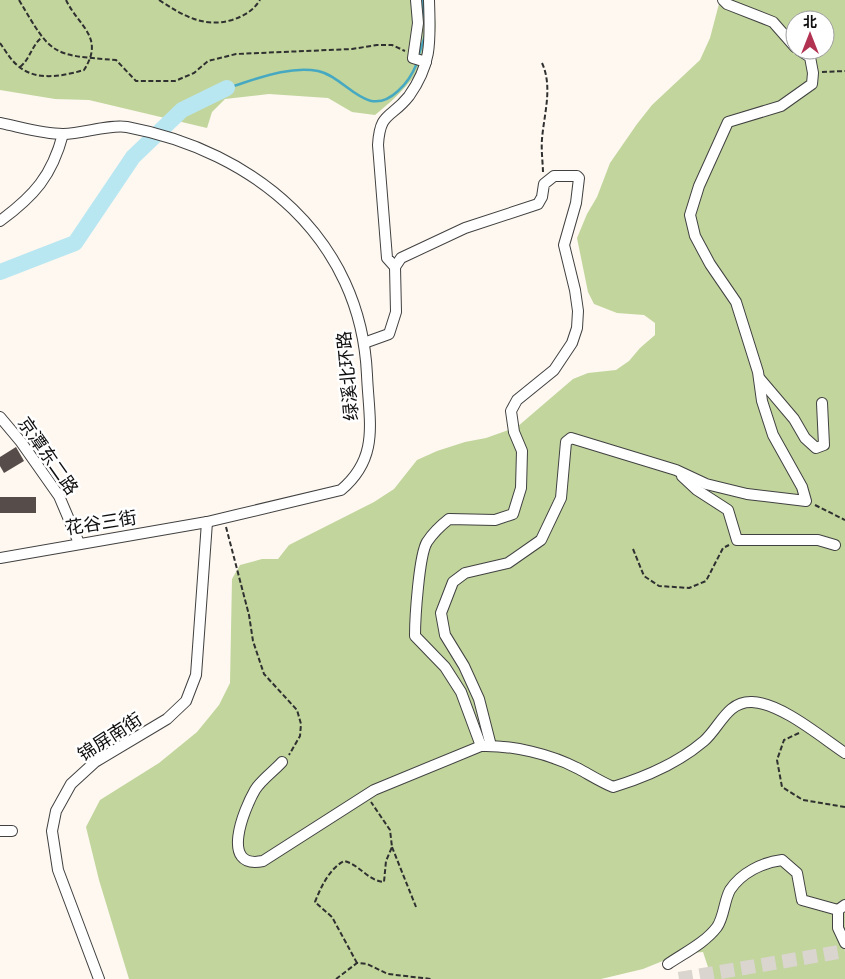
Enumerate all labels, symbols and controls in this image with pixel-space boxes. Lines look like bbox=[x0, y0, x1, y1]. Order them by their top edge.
north arrow bbox=[785, 10, 835, 60]
text: 北 bbox=[803, 14, 817, 31]
street label: 绿溪北环路 bbox=[333, 330, 363, 422]
street label: 京潭东二路 bbox=[13, 413, 83, 499]
street label: 花谷三街 bbox=[64, 507, 138, 539]
street label: 锦屏南街 bbox=[74, 708, 146, 766]

